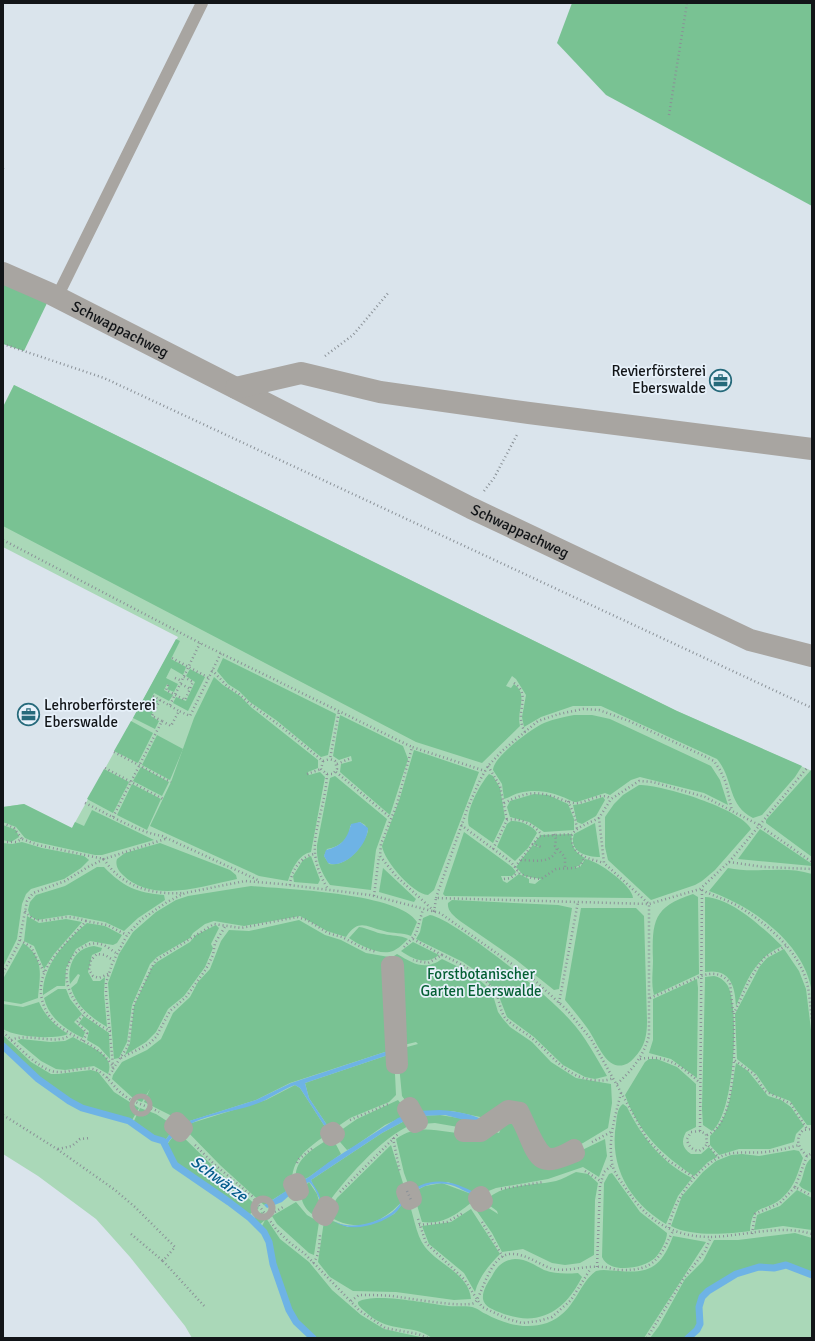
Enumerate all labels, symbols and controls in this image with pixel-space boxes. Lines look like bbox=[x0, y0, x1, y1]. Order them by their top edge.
street label: Schwappachweg bbox=[69, 297, 172, 361]
place label: Revierförsterei Eberswalde bbox=[611, 362, 706, 397]
office icon: Revierförsterei Eberswalde bbox=[708, 367, 734, 393]
street label: Schwappachweg bbox=[468, 500, 572, 562]
place label: Lehroberförsterei Eberswalde bbox=[44, 696, 156, 731]
office icon: Lehroberförsterei Eberswalde bbox=[15, 701, 41, 727]
park label: Forstbotanischer Garten Eberswalde bbox=[420, 965, 542, 1000]
water label: Schwärze bbox=[187, 1152, 252, 1207]

